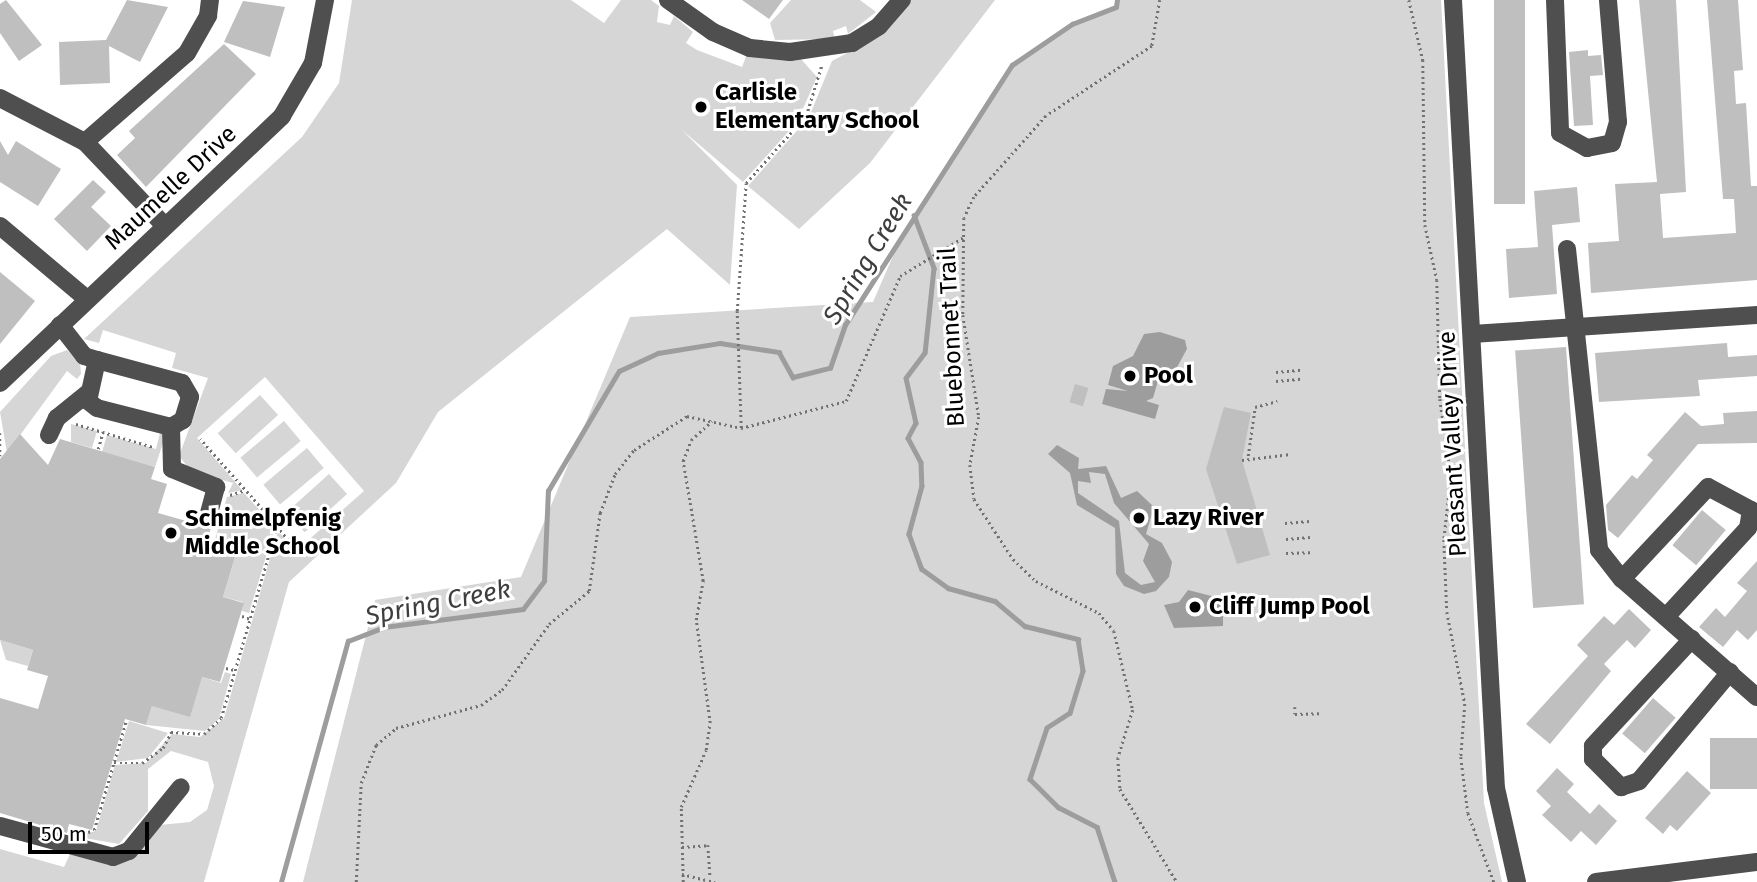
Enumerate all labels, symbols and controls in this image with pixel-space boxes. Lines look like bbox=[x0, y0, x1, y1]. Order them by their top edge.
place label: Carlisle Elementary School bbox=[715, 79, 919, 135]
marker: Carlisle Elementary School bbox=[693, 99, 709, 115]
street label: Maumelle Drive bbox=[99, 120, 243, 256]
water label: Spring Creek bbox=[817, 188, 919, 330]
street label: Bluebonnet Trail bbox=[933, 246, 971, 428]
street label: Pleasant Valley Drive bbox=[1433, 330, 1473, 558]
place label: Pool bbox=[1144, 362, 1193, 390]
marker: Pool bbox=[1122, 368, 1138, 384]
place label: Lazy River bbox=[1153, 504, 1264, 532]
place label: Schimelpfenig Middle School bbox=[185, 505, 341, 561]
marker: Lazy River bbox=[1131, 510, 1147, 526]
marker: Schimelpfenig Middle School bbox=[163, 525, 179, 541]
water label: Spring Creek bbox=[363, 574, 513, 632]
place label: Cliff Jump Pool bbox=[1209, 593, 1370, 621]
marker: Cliff Jump Pool bbox=[1187, 599, 1203, 615]
scale bar bbox=[32, 808, 152, 852]
text: 50 m bbox=[41, 821, 87, 847]

